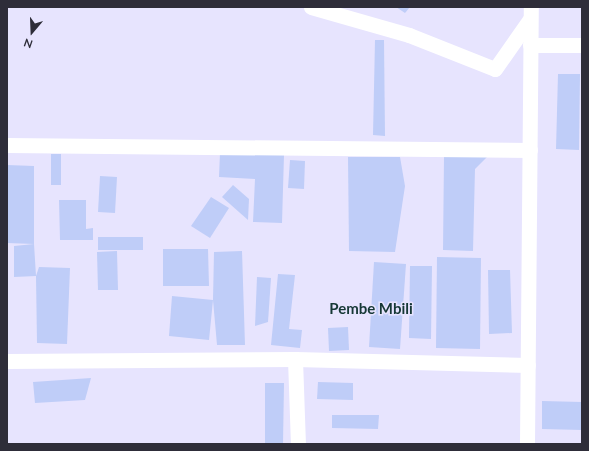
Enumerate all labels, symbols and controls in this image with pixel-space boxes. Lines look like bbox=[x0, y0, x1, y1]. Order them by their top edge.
north arrow bbox=[12, 12, 52, 52]
text: N bbox=[22, 36, 34, 51]
district label: Pembe Mbili bbox=[329, 300, 413, 318]

